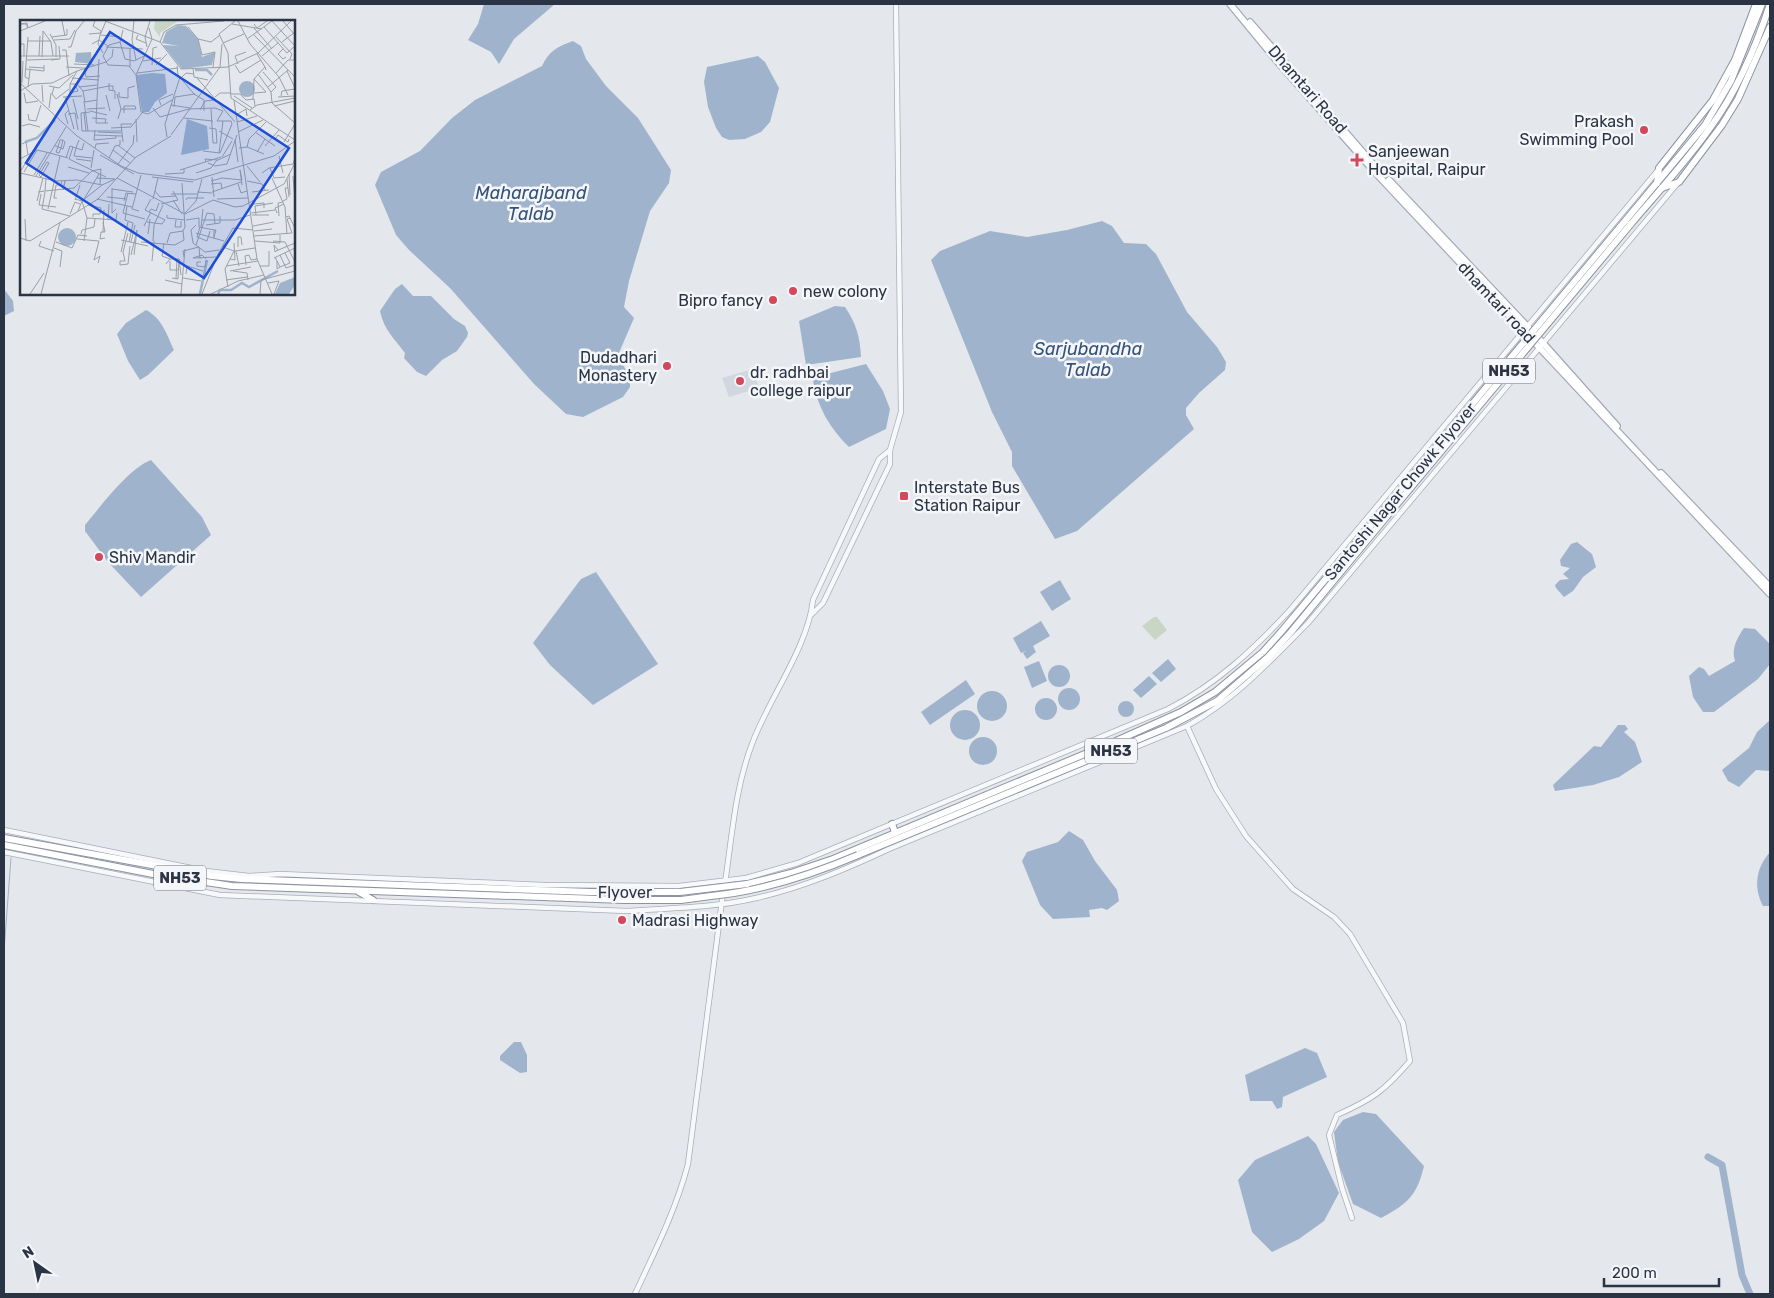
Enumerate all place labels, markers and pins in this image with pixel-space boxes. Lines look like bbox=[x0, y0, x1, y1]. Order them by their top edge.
place label: Prakash Swimming Pool bbox=[1519, 112, 1634, 149]
marker: Prakash Swimming Pool bbox=[1638, 124, 1650, 136]
place label: Sanjeewan Hospital, Raipur bbox=[1368, 142, 1486, 179]
marker: Sanjeewan Hospital, Raipur bbox=[1350, 153, 1364, 167]
place label: new colony bbox=[803, 282, 887, 301]
marker: new colony bbox=[787, 285, 799, 297]
place label: Bipro fancy bbox=[678, 291, 763, 310]
marker: Bipro fancy bbox=[767, 294, 779, 306]
place label: Dudadhari Monastery bbox=[578, 348, 657, 385]
marker: Dudadhari Monastery bbox=[661, 360, 673, 372]
place label: dr. radhbai college raipur bbox=[750, 363, 851, 400]
marker: dr. radhbai college raipur bbox=[734, 375, 746, 387]
place label: Interstate Bus Station Raipur bbox=[914, 478, 1020, 515]
marker: Interstate Bus Station Raipur bbox=[898, 490, 910, 502]
place label: Shiv Mandir bbox=[109, 548, 196, 567]
marker: Shiv Mandir bbox=[93, 551, 105, 563]
place label: Madrasi Highway bbox=[632, 911, 759, 930]
marker: Madrasi Highway bbox=[616, 914, 628, 926]

